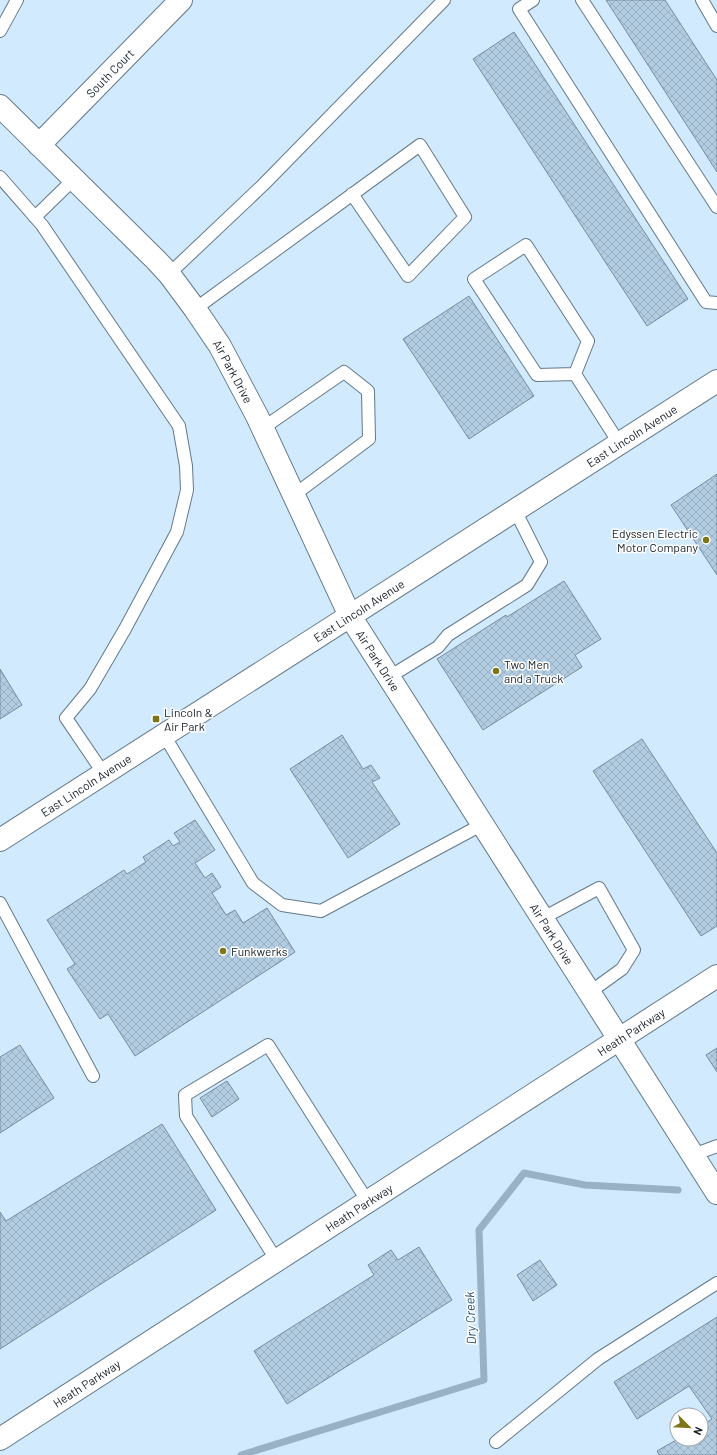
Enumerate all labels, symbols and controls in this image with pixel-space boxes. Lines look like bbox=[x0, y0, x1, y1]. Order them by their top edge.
street label: South Court bbox=[83, 46, 137, 100]
street label: Air Park Drive bbox=[211, 337, 256, 405]
street label: East Lincoln Avenue bbox=[584, 401, 680, 470]
place label: Edyssen Electric Motor Company bbox=[612, 526, 698, 554]
marker: Edyssen Electric Motor Company bbox=[701, 535, 711, 545]
street label: East Lincoln Avenue bbox=[311, 576, 407, 644]
street label: Air Park Drive bbox=[354, 627, 403, 694]
place label: Two Men and a Truck bbox=[504, 657, 563, 685]
marker: Two Men and a Truck bbox=[491, 666, 501, 676]
place label: Lincoln & Air Park bbox=[164, 705, 213, 733]
marker: Lincoln & Air Park bbox=[151, 714, 161, 724]
street label: East Lincoln Avenue bbox=[38, 751, 134, 819]
street label: Air Park Drive bbox=[527, 901, 577, 967]
place label: Funkwerks bbox=[231, 944, 288, 958]
marker: Funkwerks bbox=[218, 946, 228, 956]
street label: Heath Parkway bbox=[595, 1005, 668, 1058]
street label: Heath Parkway bbox=[322, 1180, 395, 1234]
water label: Dry Creek bbox=[461, 1291, 479, 1345]
street label: Heath Parkway bbox=[50, 1356, 123, 1410]
north arrow bbox=[669, 1407, 709, 1447]
text: N bbox=[691, 1425, 706, 1437]

